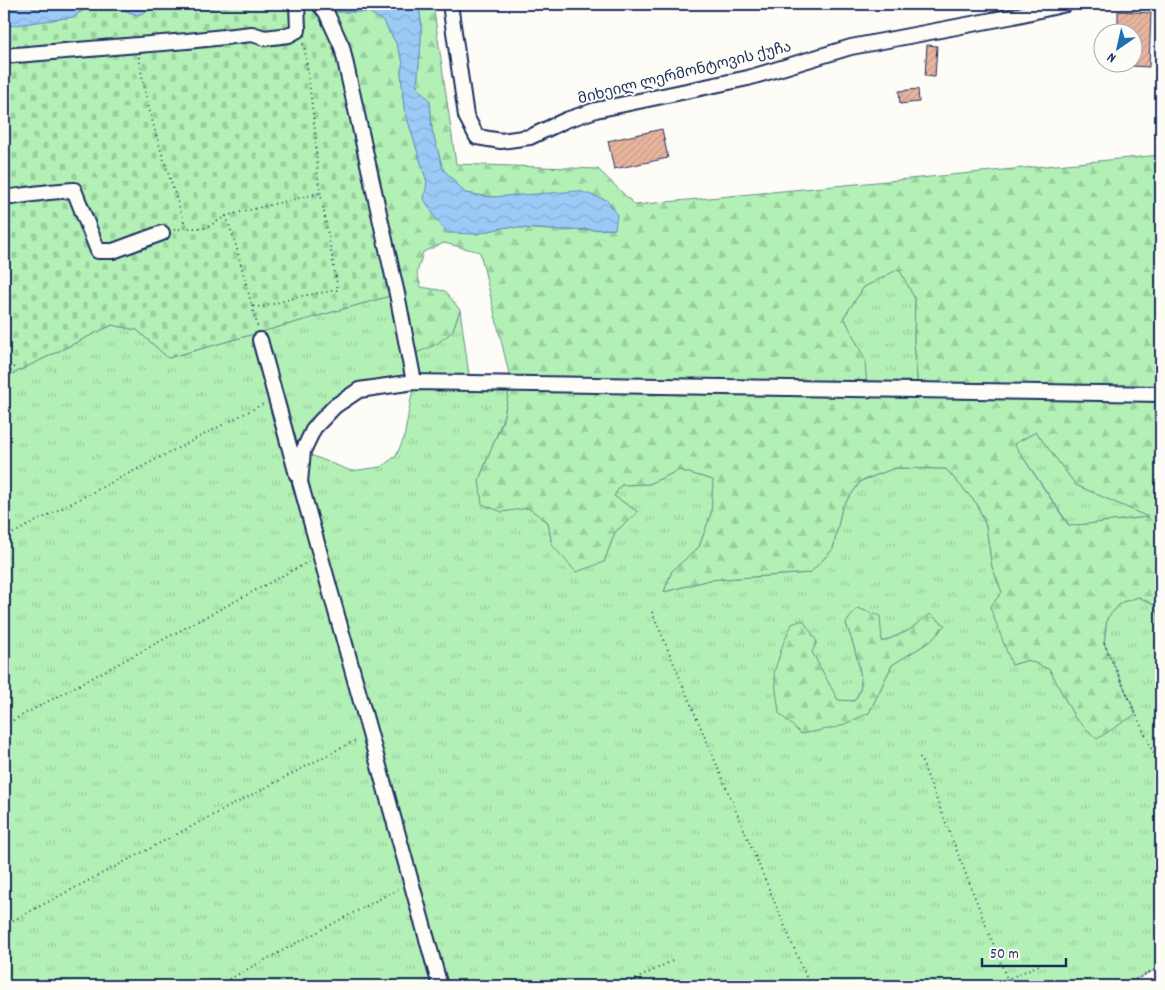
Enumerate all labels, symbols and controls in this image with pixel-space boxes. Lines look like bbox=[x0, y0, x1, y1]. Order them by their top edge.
north arrow bbox=[1092, 22, 1142, 72]
street label: მიხეილ ლერმონტოვის ქუჩა bbox=[576, 37, 794, 111]
text: N bbox=[1103, 47, 1120, 67]
scale bar bbox=[982, 935, 1066, 967]
text: 50 m bbox=[990, 944, 1019, 966]

